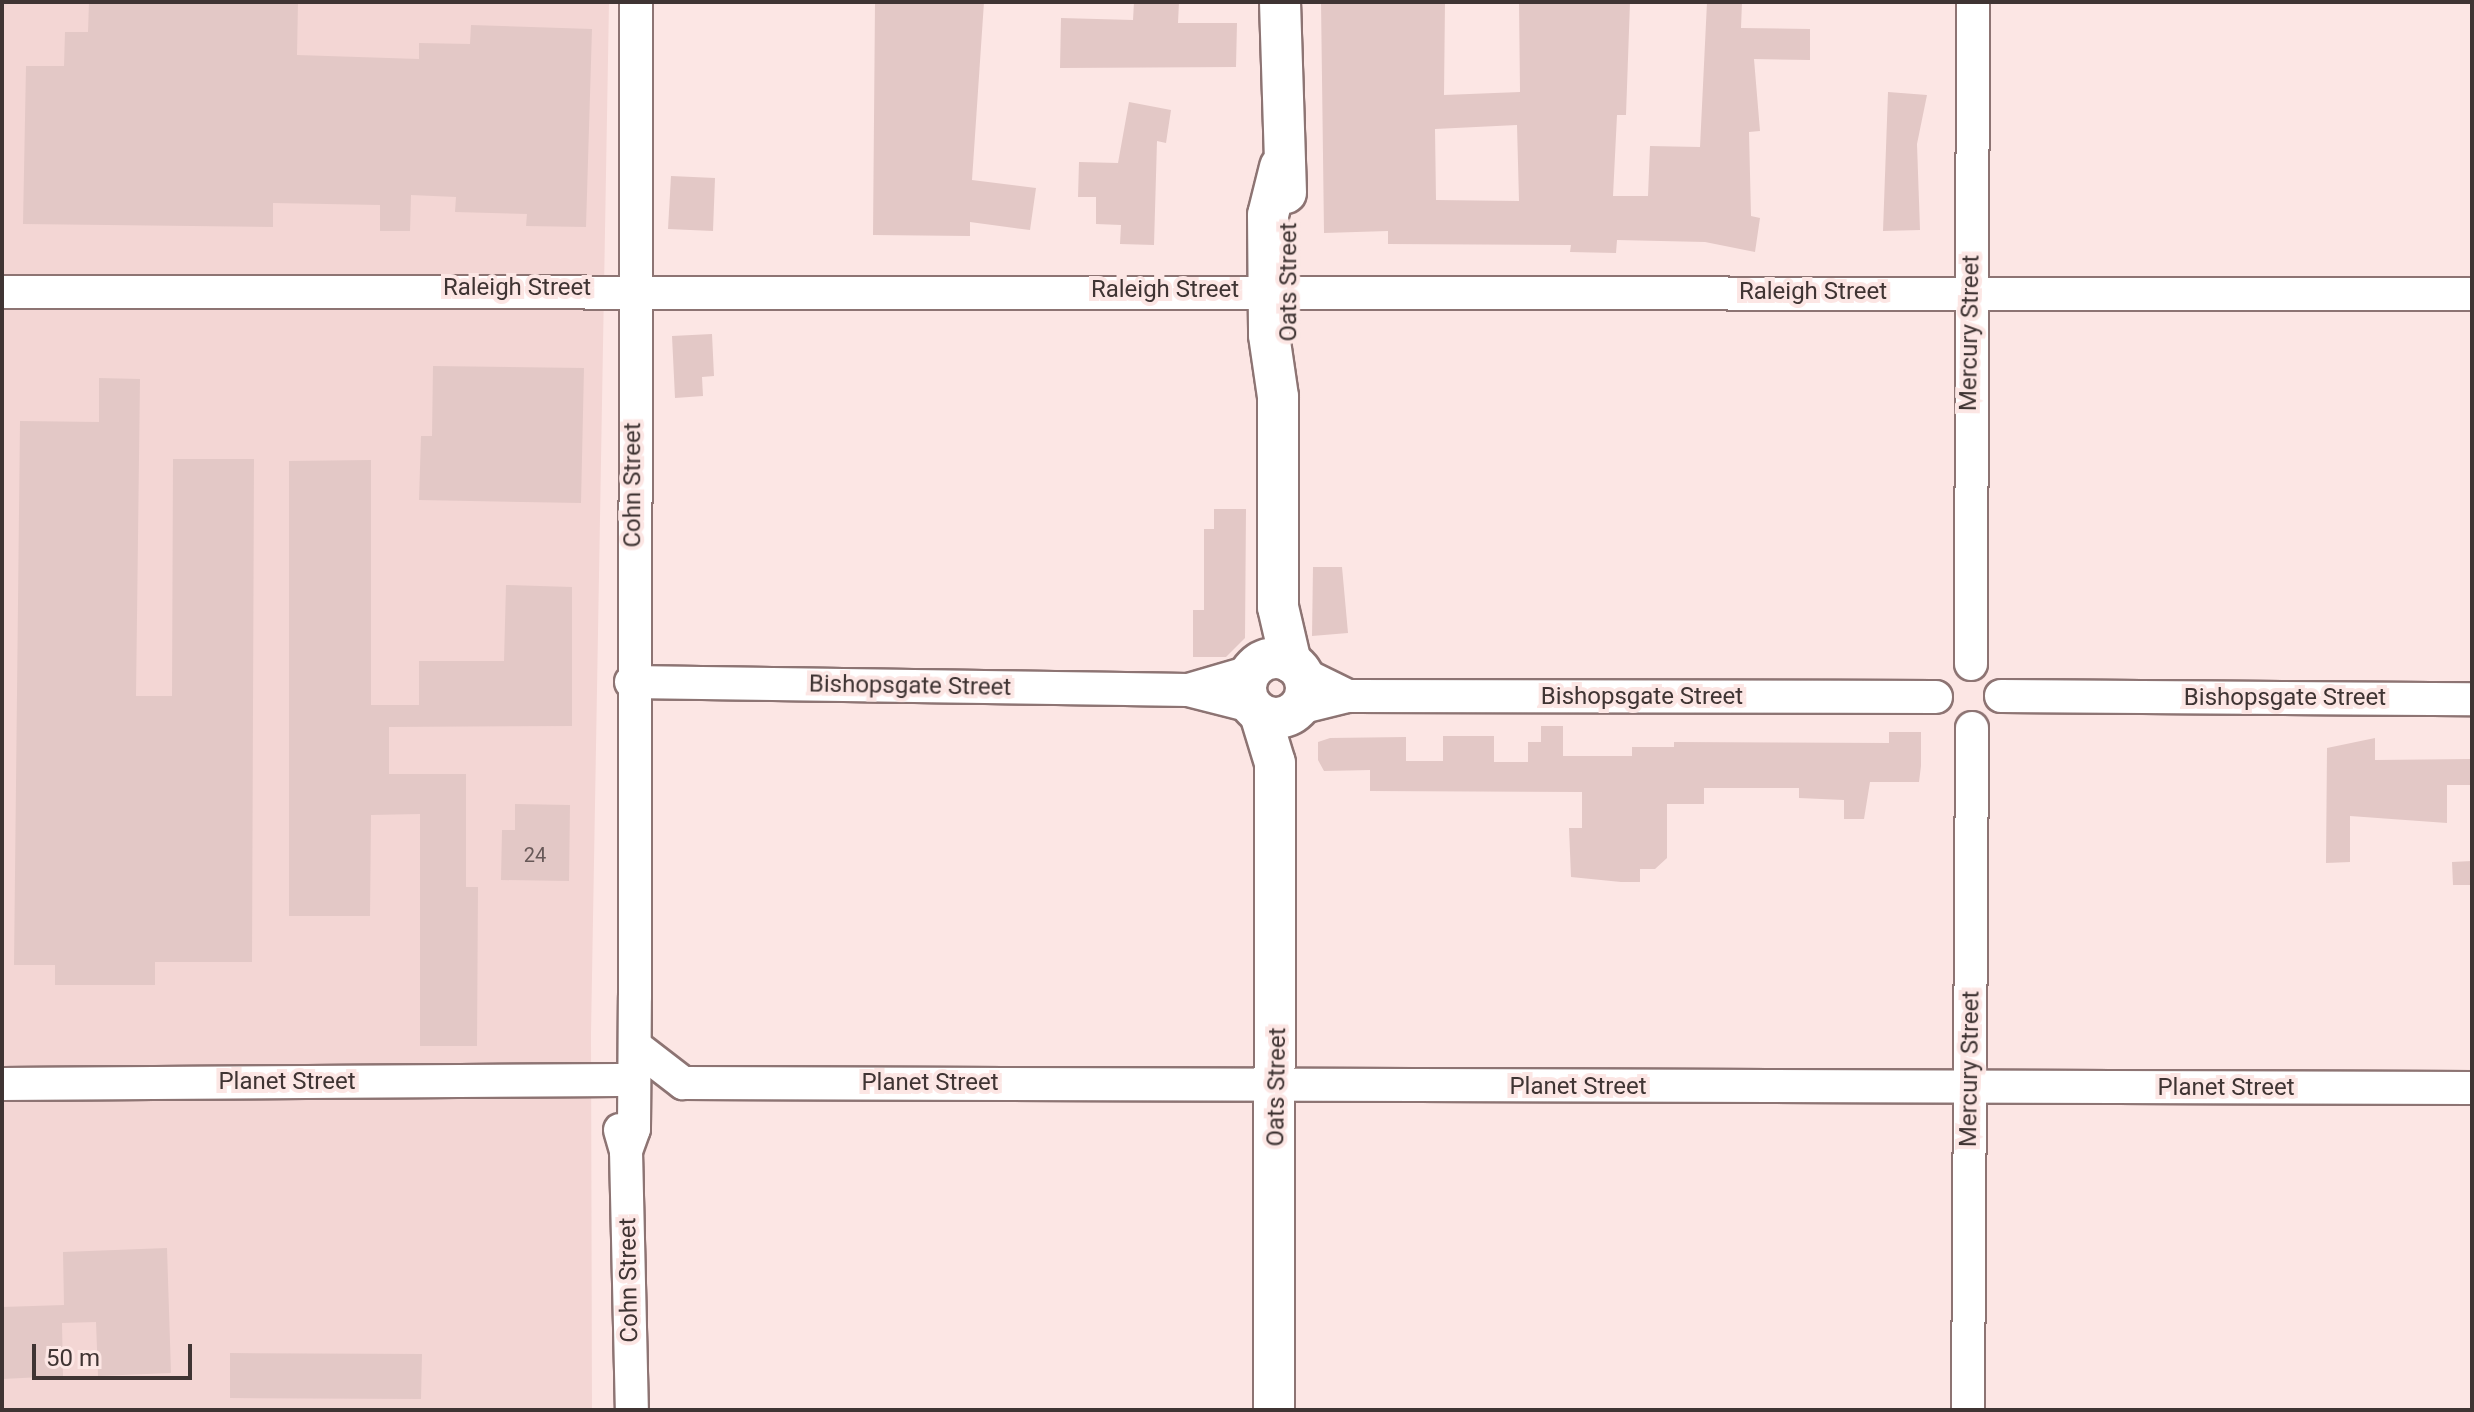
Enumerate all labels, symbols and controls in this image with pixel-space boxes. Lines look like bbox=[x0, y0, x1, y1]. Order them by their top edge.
street label: Oats Street bbox=[1275, 222, 1303, 342]
street label: Mercury Street bbox=[1954, 255, 1986, 411]
street label: Raleigh Street bbox=[443, 274, 591, 302]
street label: Raleigh Street bbox=[1091, 276, 1239, 304]
street label: Raleigh Street bbox=[1739, 278, 1887, 306]
street label: Cohn Street bbox=[619, 422, 647, 548]
street label: Bishopsgate Street bbox=[809, 670, 1011, 702]
street label: Bishopsgate Street bbox=[1541, 683, 1743, 711]
street label: Bishopsgate Street bbox=[2184, 684, 2386, 712]
house number: 24 bbox=[524, 843, 546, 867]
street label: Mercury Street bbox=[1954, 991, 1986, 1147]
street label: Oats Street bbox=[1262, 1027, 1292, 1147]
street label: Planet Street bbox=[218, 1068, 356, 1096]
street label: Planet Street bbox=[861, 1069, 999, 1097]
street label: Planet Street bbox=[1509, 1073, 1647, 1101]
street label: Planet Street bbox=[2157, 1074, 2295, 1102]
street label: Cohn Street bbox=[614, 1217, 644, 1343]
scale bar bbox=[36, 1328, 196, 1378]
text: 50 m bbox=[46, 1344, 100, 1372]

